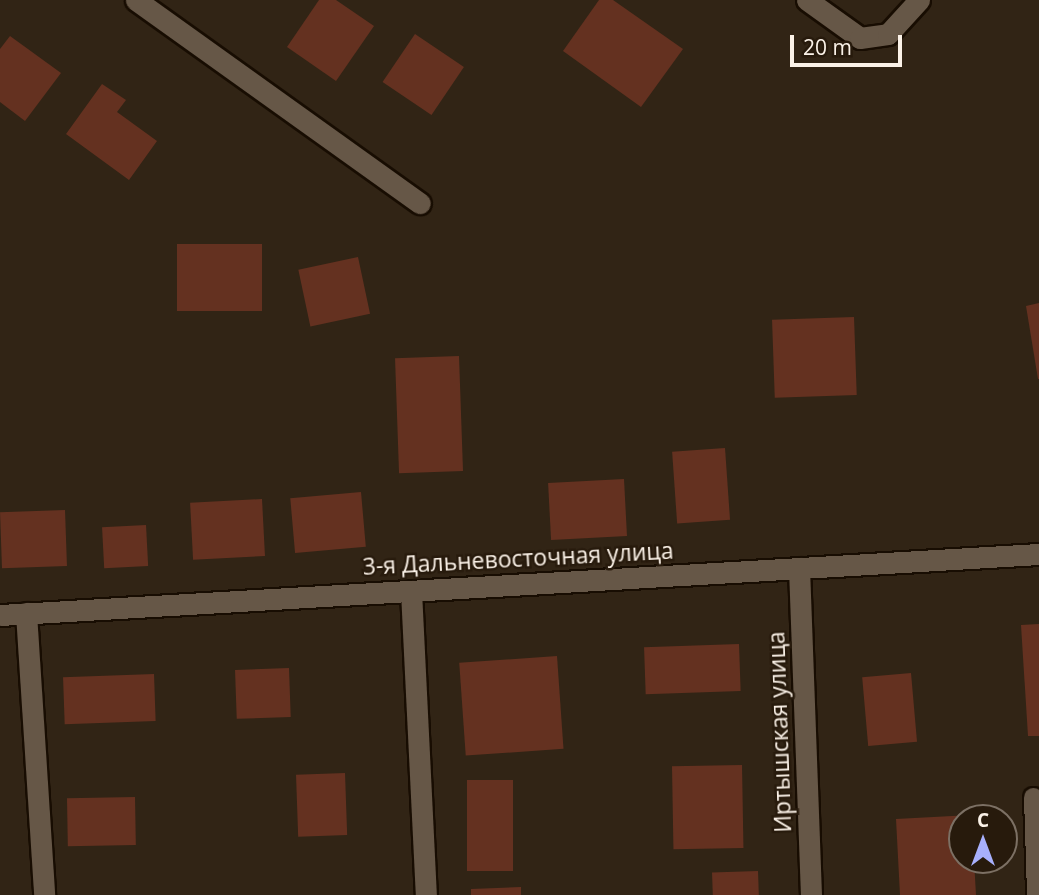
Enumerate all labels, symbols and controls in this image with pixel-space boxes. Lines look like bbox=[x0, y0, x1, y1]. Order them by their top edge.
scale bar bbox=[794, 21, 906, 65]
text: 20 m bbox=[803, 33, 852, 61]
street label: 3-я Дальневосточная улица bbox=[362, 536, 674, 580]
street label: Иртышская улица bbox=[762, 631, 796, 833]
north arrow bbox=[948, 804, 1018, 874]
text: С bbox=[977, 807, 989, 833]

